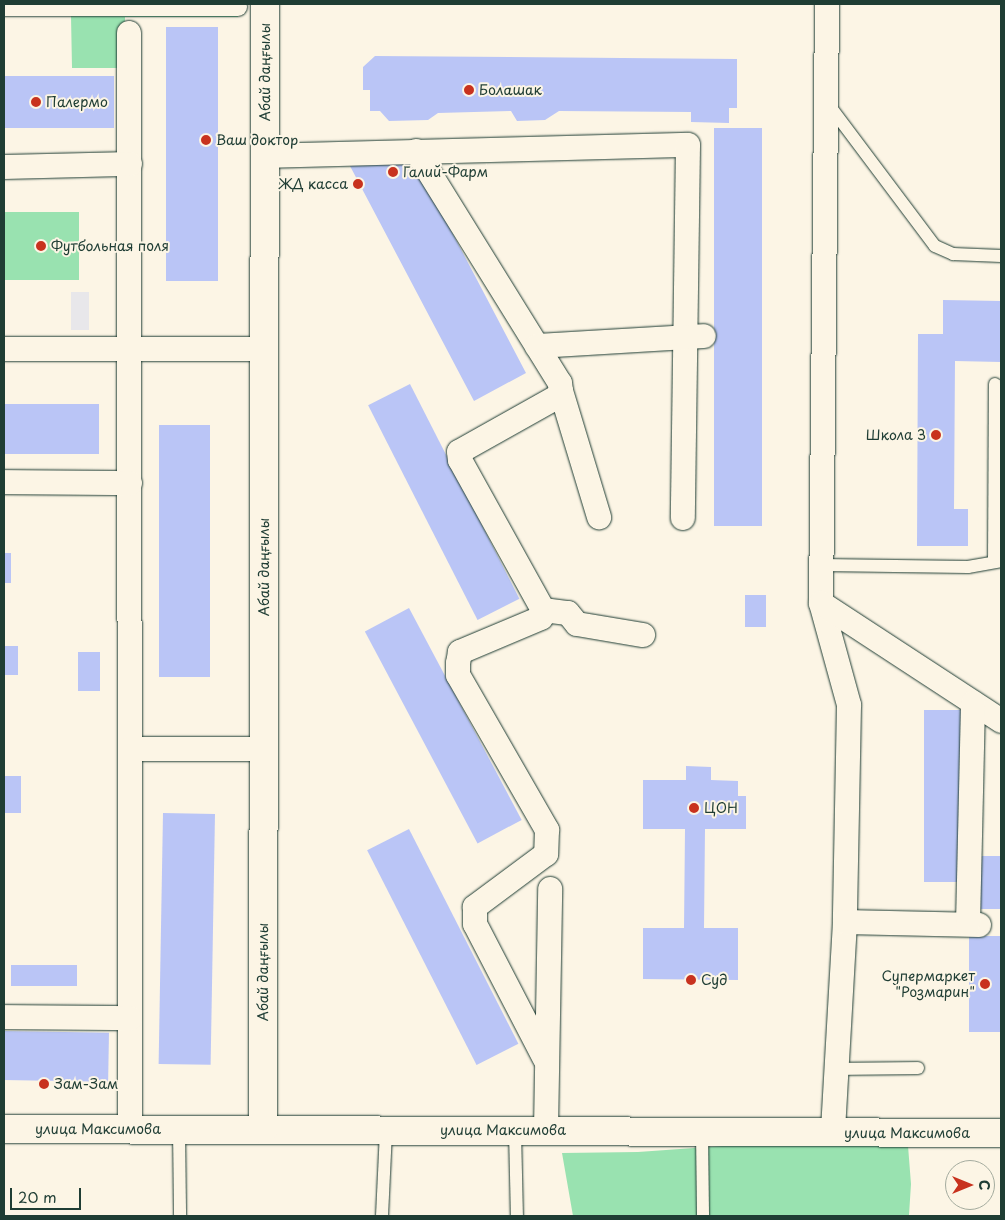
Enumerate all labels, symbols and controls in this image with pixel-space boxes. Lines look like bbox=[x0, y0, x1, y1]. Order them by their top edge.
street label: Абай даңғылы bbox=[257, 22, 273, 122]
place label: Болашак bbox=[479, 82, 542, 98]
marker: Болашак bbox=[463, 84, 475, 96]
place label: Палермо bbox=[46, 94, 108, 110]
marker: Палермо bbox=[30, 96, 42, 108]
place label: Ваш доктор bbox=[216, 132, 298, 148]
marker: Ваш доктор bbox=[200, 134, 212, 146]
place label: Галий-Фарм bbox=[403, 164, 488, 180]
marker: Галий-Фарм bbox=[387, 166, 399, 178]
place label: ЖД касса bbox=[279, 176, 348, 192]
marker: ЖД касса bbox=[352, 178, 364, 190]
place label: Футбольная поля bbox=[51, 238, 169, 254]
marker: Футбольная поля bbox=[35, 240, 47, 252]
place label: Школа 3 bbox=[865, 427, 926, 443]
marker: Школа 3 bbox=[930, 429, 942, 441]
street label: Абай даңғылы bbox=[256, 517, 272, 617]
place label: ЦОН bbox=[704, 800, 738, 816]
marker: ЦОН bbox=[688, 802, 700, 814]
street label: Абай даңғылы bbox=[255, 922, 271, 1022]
place label: Супермаркет "Розмарин" bbox=[882, 968, 975, 1000]
place label: Суд bbox=[701, 972, 728, 988]
marker: Суд bbox=[685, 974, 697, 986]
marker: Супермаркет "Розмарин" bbox=[979, 978, 991, 990]
place label: Зам-Зам bbox=[54, 1076, 118, 1092]
marker: Зам-Зам bbox=[38, 1078, 50, 1090]
street label: улица Максимова bbox=[35, 1121, 161, 1137]
street label: улица Максимова bbox=[440, 1122, 566, 1138]
street label: улица Максимова bbox=[844, 1125, 970, 1141]
north arrow bbox=[945, 1160, 995, 1210]
scale bar bbox=[12, 1178, 84, 1210]
text: С bbox=[974, 1180, 995, 1190]
text: 20 m bbox=[18, 1185, 57, 1208]

